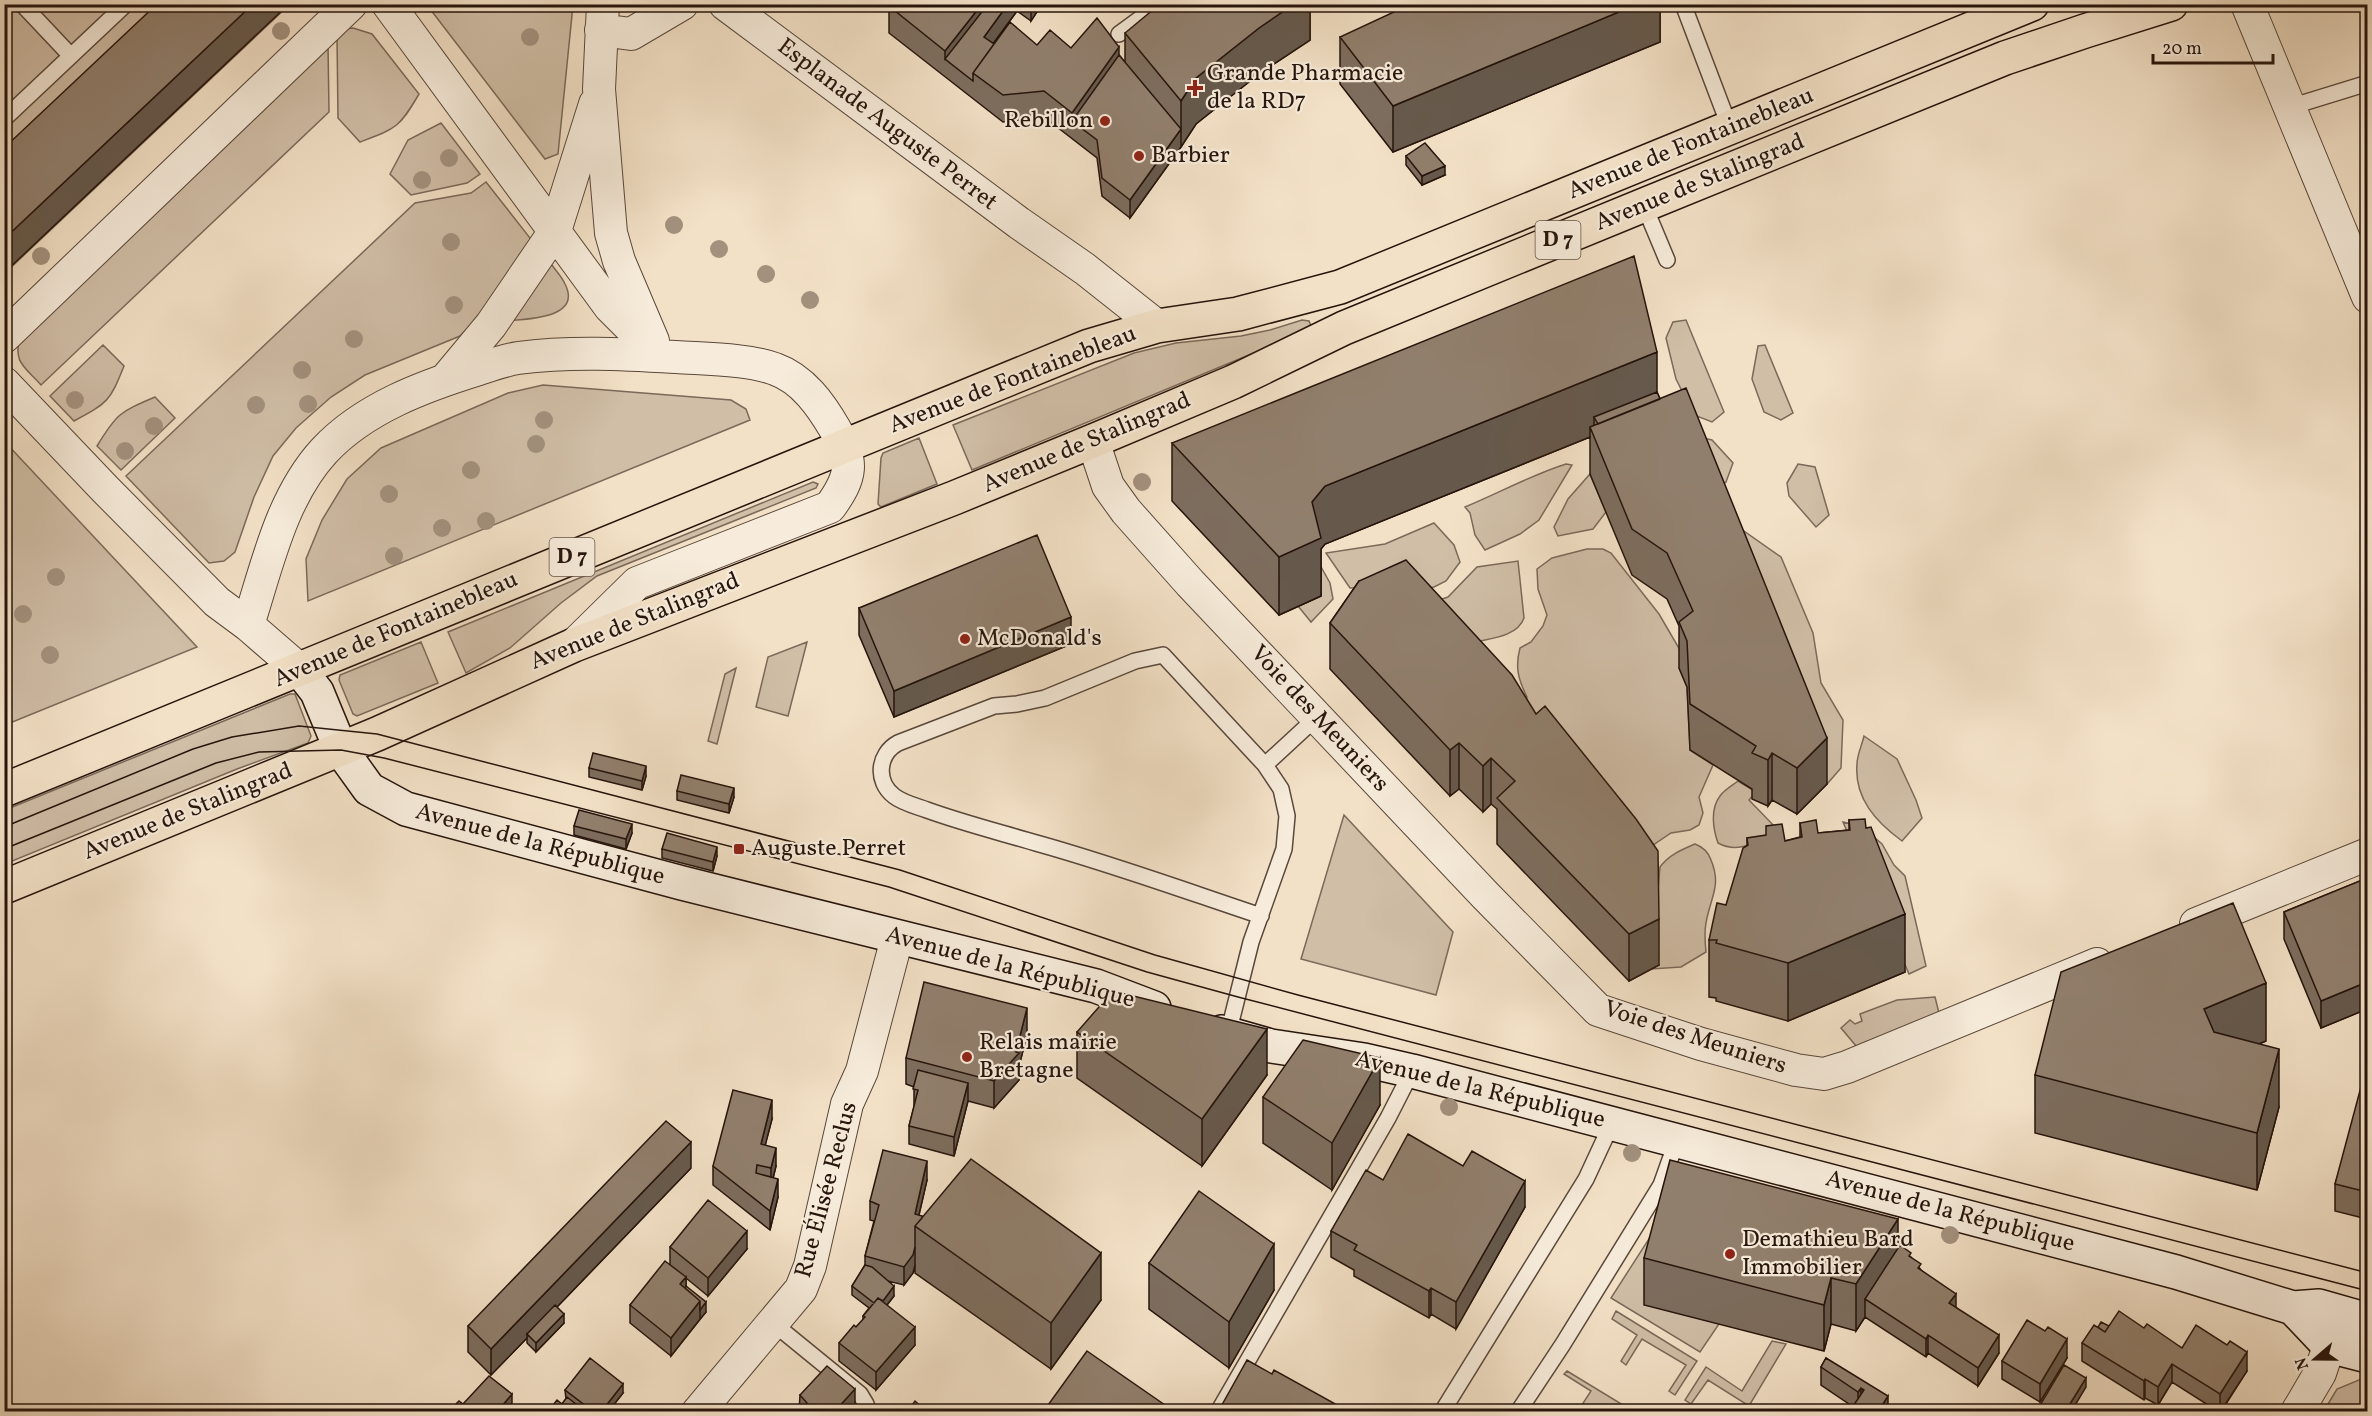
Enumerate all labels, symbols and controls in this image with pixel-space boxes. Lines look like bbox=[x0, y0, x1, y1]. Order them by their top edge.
scale bar bbox=[2153, 27, 2273, 65]
street label: Esplanade Auguste Perret bbox=[770, 31, 1004, 219]
text: 20 m bbox=[2162, 37, 2202, 62]
place label: Grande Pharmacie de la RD7 bbox=[1207, 57, 1403, 119]
street label: Avenue de Fontainebleau bbox=[1563, 79, 1819, 209]
marker: Grande Pharmacie de la RD7 bbox=[1188, 81, 1202, 95]
place label: Rebillon bbox=[1004, 104, 1093, 138]
marker: Rebillon bbox=[1098, 114, 1112, 128]
street label: Avenue de Stalingrad bbox=[1590, 125, 1810, 241]
place label: Barbier bbox=[1151, 139, 1230, 173]
marker: Barbier bbox=[1132, 149, 1146, 163]
road number: D 7 bbox=[1536, 221, 1580, 259]
street label: Avenue de Fontainebleau bbox=[884, 317, 1142, 443]
street label: Avenue de Stalingrad bbox=[978, 384, 1196, 502]
road number: D 7 bbox=[550, 538, 594, 576]
street label: Avenue de Fontainebleau bbox=[268, 563, 524, 697]
street label: Avenue de Stalingrad bbox=[525, 564, 745, 680]
place label: McDonald's bbox=[977, 622, 1102, 656]
marker: McDonald's bbox=[958, 632, 972, 646]
street label: Voie des Meuniers bbox=[1242, 638, 1396, 800]
street label: Avenue de Stalingrad bbox=[78, 754, 298, 870]
street label: Avenue de la République bbox=[412, 795, 668, 895]
place label: Auguste Perret bbox=[751, 832, 906, 866]
marker: Auguste Perret bbox=[732, 842, 746, 856]
street label: Avenue de la République bbox=[882, 918, 1138, 1018]
street label: Voie des Meuniers bbox=[1599, 992, 1791, 1084]
place label: Relais mairie Bretagne bbox=[979, 1026, 1117, 1088]
street label: Avenue de la République bbox=[1351, 1042, 1609, 1138]
marker: Relais mairie Bretagne bbox=[960, 1050, 974, 1064]
street label: Rue Élisée Reclus bbox=[787, 1098, 867, 1282]
street label: Avenue de la République bbox=[1822, 1162, 2078, 1262]
place label: Demathieu Bard Immobilier bbox=[1742, 1223, 1914, 1285]
marker: Demathieu Bard Immobilier bbox=[1723, 1247, 1737, 1261]
north arrow bbox=[2285, 1329, 2345, 1389]
text: N bbox=[2290, 1354, 2315, 1373]

